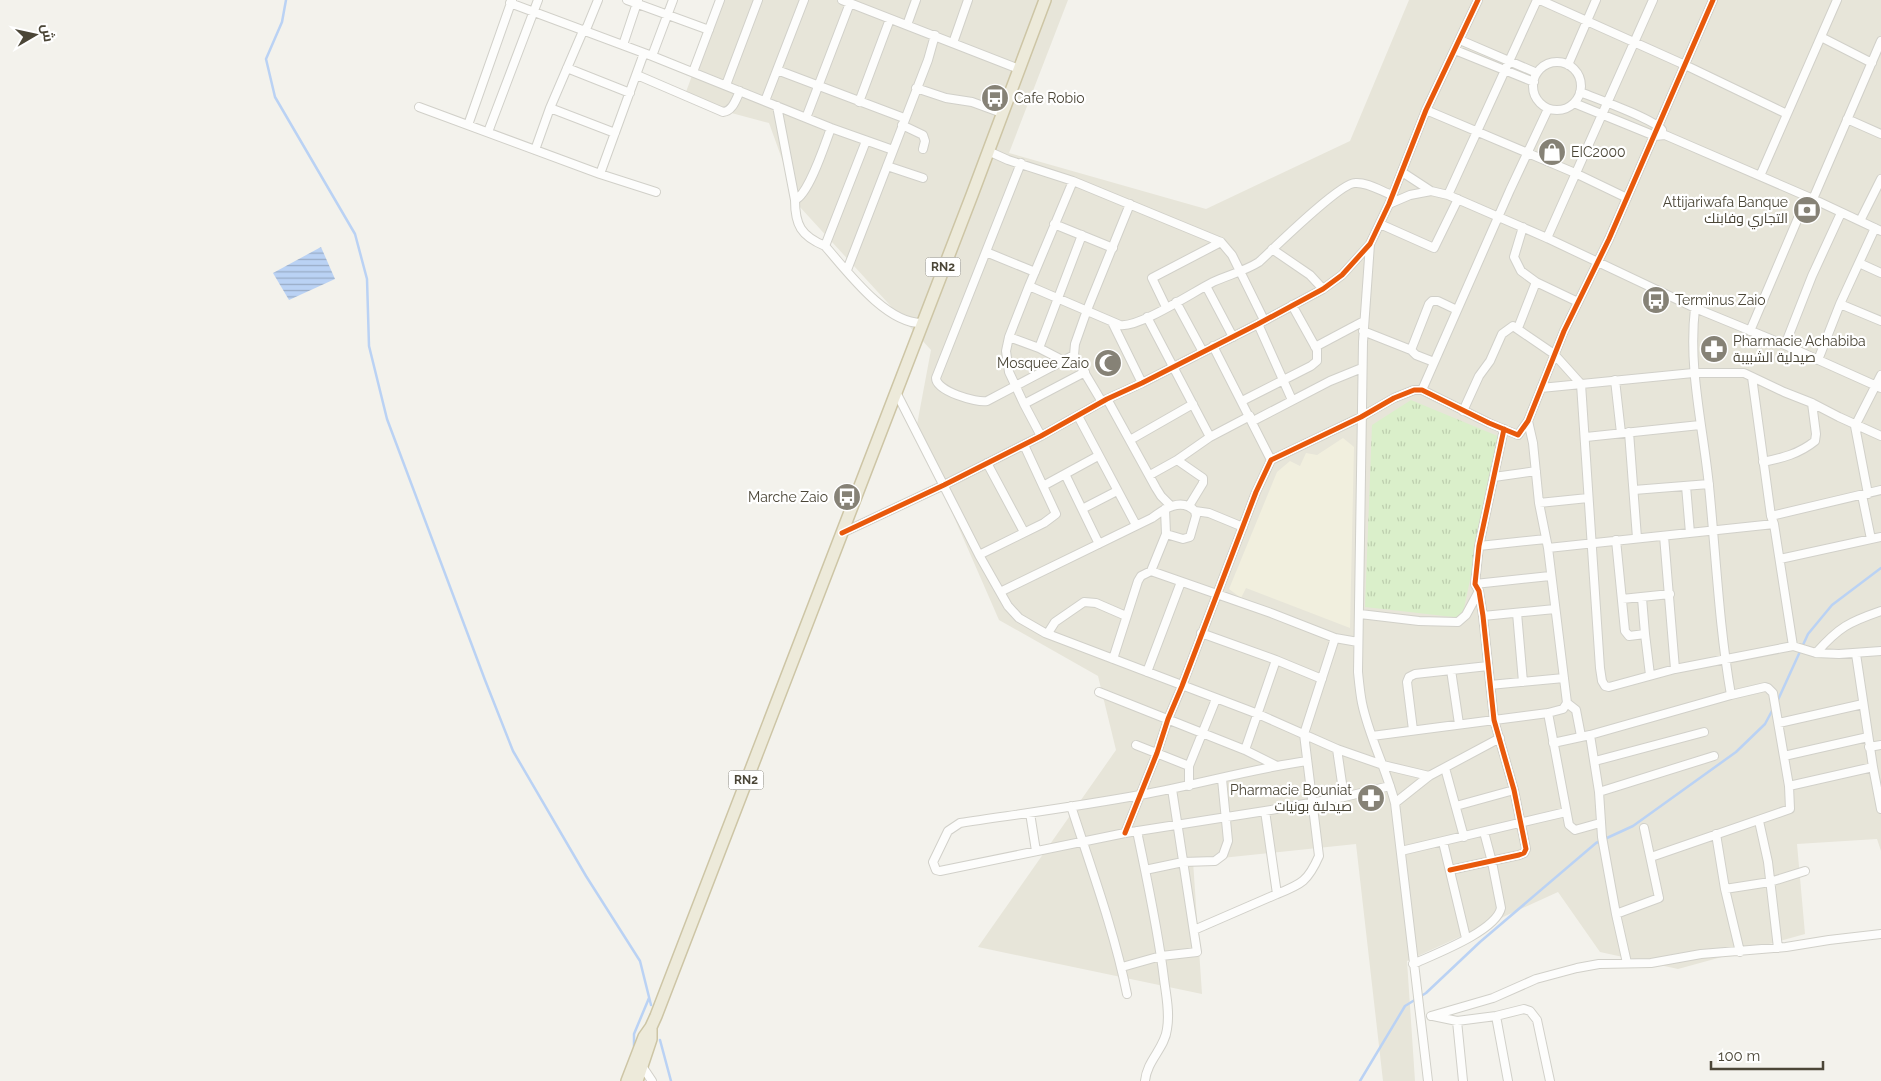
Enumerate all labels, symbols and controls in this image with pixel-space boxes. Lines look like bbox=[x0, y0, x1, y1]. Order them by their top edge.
north arrow bbox=[10, 10, 60, 60]
text: ش bbox=[38, 23, 57, 43]
bus stop icon: Cafe Robio bbox=[980, 83, 1010, 113]
place label: Cafe Robio bbox=[1014, 90, 1085, 106]
shop icon: EIC2000 bbox=[1537, 137, 1567, 167]
place label: EIC2000 bbox=[1571, 144, 1626, 160]
place label: Attijariwafa Banque التجاري وفابنك bbox=[1663, 194, 1788, 230]
bank icon: Attijariwafa Banque التجاري وفابنك bbox=[1792, 195, 1822, 225]
road number: RN2 bbox=[926, 258, 960, 276]
bus stop icon: Terminus Zaio bbox=[1641, 285, 1671, 315]
place label: Terminus Zaio bbox=[1675, 292, 1766, 308]
place label: Pharmacie Achabiba صيدلية الشبيبة bbox=[1733, 333, 1866, 365]
pharmacy icon: Pharmacie Achabiba صيدلية الشبيبة bbox=[1699, 334, 1729, 364]
mosque icon: Mosquee Zaio bbox=[1093, 348, 1123, 378]
place label: Mosquee Zaio bbox=[997, 355, 1089, 371]
bus stop icon: Marche Zaio bbox=[832, 482, 862, 512]
place label: Marche Zaio bbox=[748, 489, 828, 505]
road number: RN2 bbox=[728, 770, 764, 790]
place label: Pharmacie Bouniat صيدلية بونيات bbox=[1230, 782, 1352, 814]
pharmacy icon: Pharmacie Bouniat صيدلية بونيات bbox=[1356, 783, 1386, 813]
scale bar bbox=[1711, 1038, 1824, 1070]
text: 100 m bbox=[1718, 1047, 1760, 1065]

